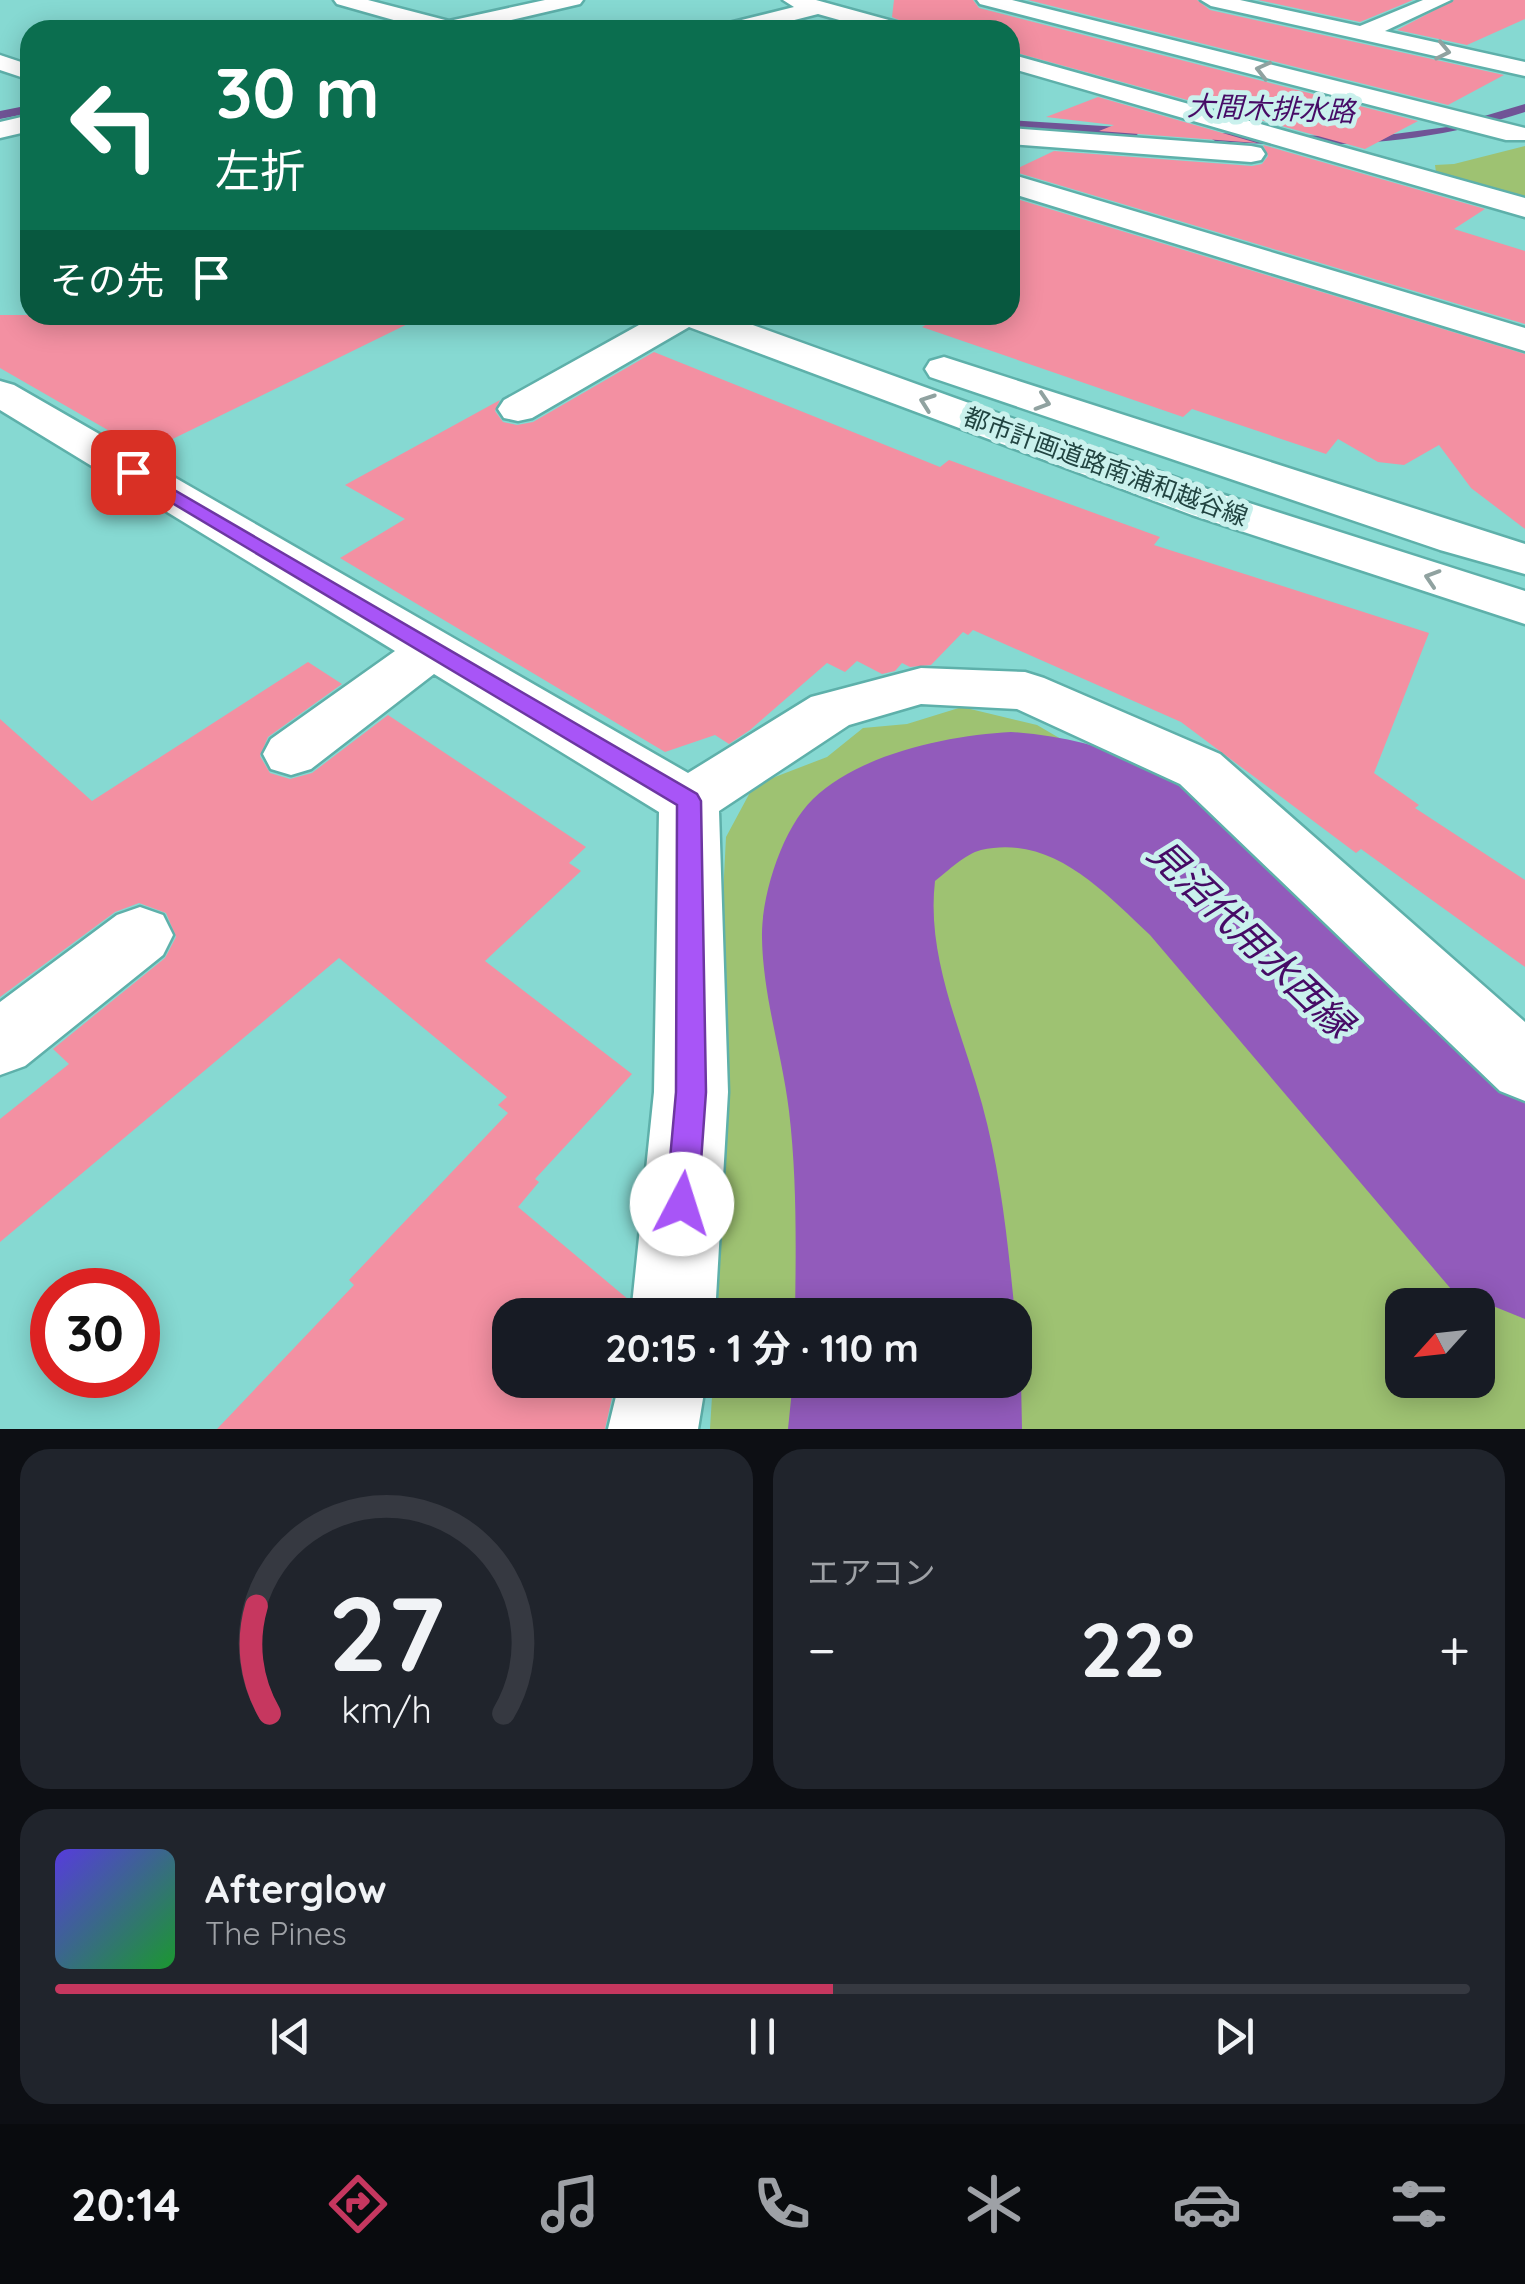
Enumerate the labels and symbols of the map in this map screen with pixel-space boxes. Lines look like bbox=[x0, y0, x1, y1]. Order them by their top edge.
one-way arrow bbox=[1434, 39, 1451, 60]
one-way arrow bbox=[1255, 61, 1272, 82]
water label: 大間木排水路 bbox=[1186, 88, 1358, 128]
one-way arrow bbox=[1033, 391, 1050, 411]
one-way arrow bbox=[920, 393, 937, 414]
street label: 都市計画道路南浦和越谷線 bbox=[960, 400, 1252, 532]
pin bbox=[91, 430, 176, 515]
one-way arrow bbox=[1425, 570, 1442, 590]
water label: 見沼代用水西縁 bbox=[1139, 828, 1366, 1050]
position arrow bbox=[630, 1152, 734, 1256]
speed limit sign: 30 bbox=[30, 1268, 160, 1398]
north arrow bbox=[1385, 1288, 1495, 1398]

